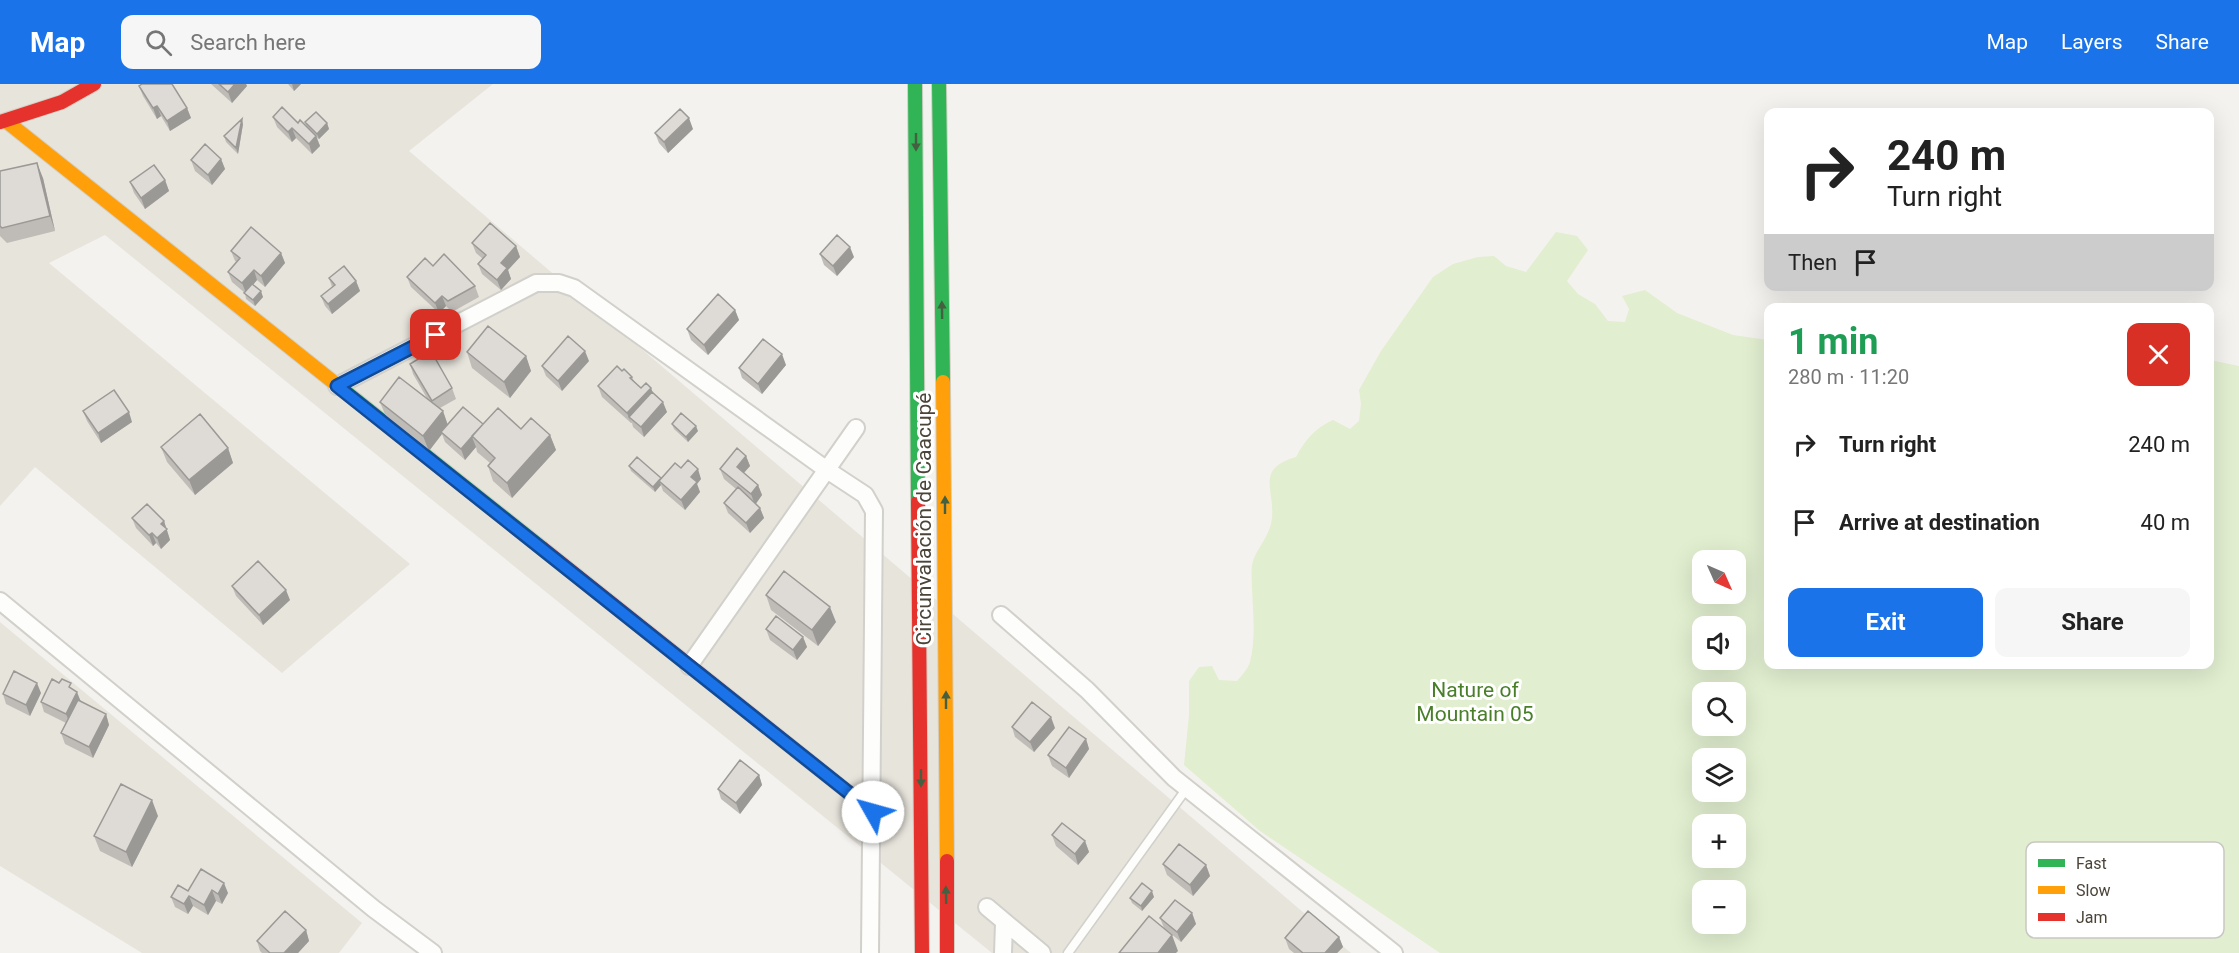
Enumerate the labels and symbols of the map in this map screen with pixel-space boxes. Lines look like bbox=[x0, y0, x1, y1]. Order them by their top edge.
one-way arrow bbox=[911, 133, 921, 152]
one-way arrow bbox=[938, 300, 947, 319]
pin bbox=[410, 309, 461, 360]
street label: Circunvalación de Caacupé bbox=[912, 393, 936, 645]
one-way arrow bbox=[940, 495, 950, 514]
north arrow bbox=[1692, 550, 1746, 604]
park label: Nature of Mountain 05 bbox=[1416, 678, 1534, 726]
one-way arrow bbox=[941, 690, 951, 709]
one-way arrow bbox=[916, 769, 926, 788]
position arrow bbox=[841, 780, 905, 844]
legend bbox=[2026, 842, 2224, 938]
text: Fast bbox=[2076, 854, 2107, 873]
text: Slow bbox=[2076, 881, 2111, 900]
one-way arrow bbox=[941, 885, 951, 904]
text: Jam bbox=[2076, 908, 2108, 927]

